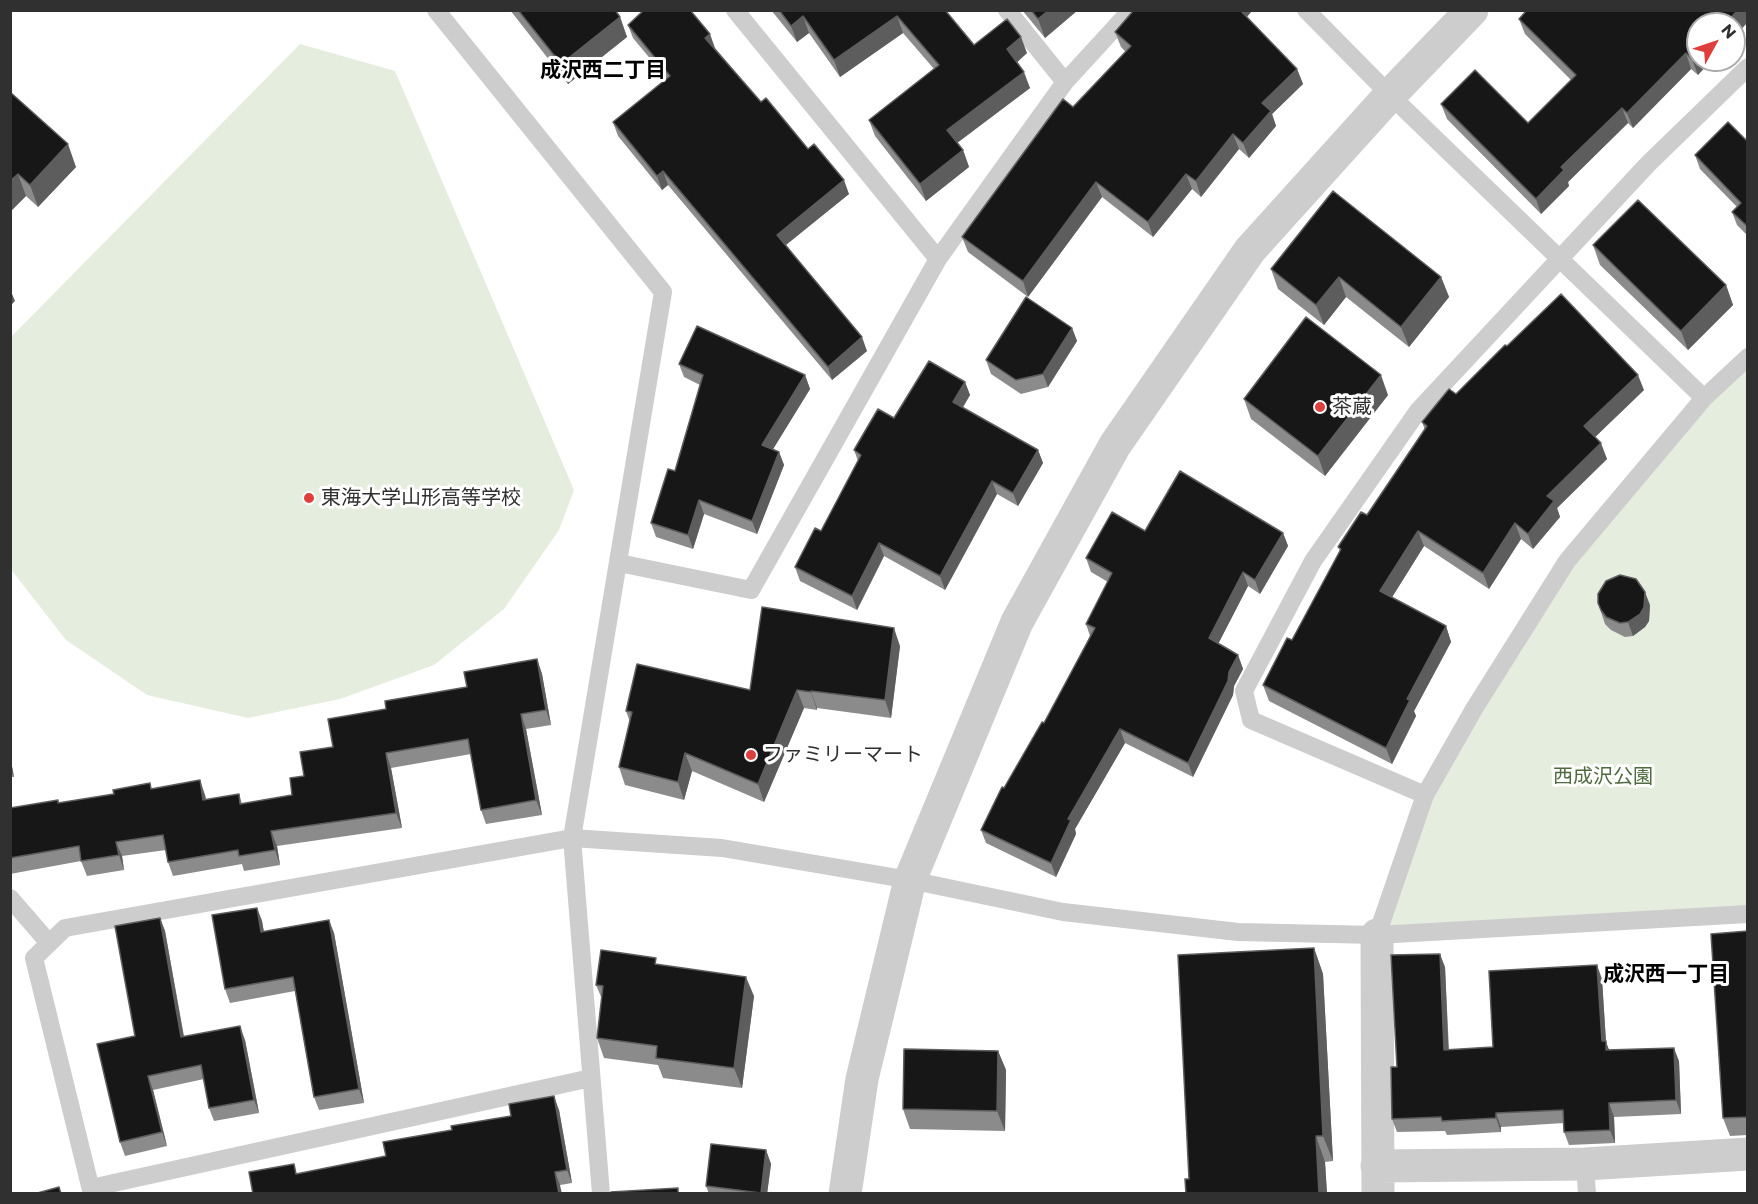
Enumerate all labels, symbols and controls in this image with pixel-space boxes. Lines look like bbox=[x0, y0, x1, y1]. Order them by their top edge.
north arrow bbox=[1686, 12, 1746, 72]
text: N bbox=[1717, 20, 1740, 42]
district label: 成沢西二丁目 bbox=[540, 58, 666, 84]
place label: 茶蔵 bbox=[1332, 395, 1372, 419]
marker: 茶蔵 bbox=[1313, 400, 1327, 414]
place label: 東海大学山形高等学校 bbox=[321, 486, 521, 510]
marker: 東海大学山形高等学校 bbox=[302, 491, 316, 505]
place label: ファミリーマート bbox=[763, 743, 923, 767]
marker: ファミリーマート bbox=[744, 748, 758, 762]
park label: 西成沢公園 bbox=[1553, 765, 1653, 789]
district label: 成沢西一丁目 bbox=[1603, 962, 1729, 988]

